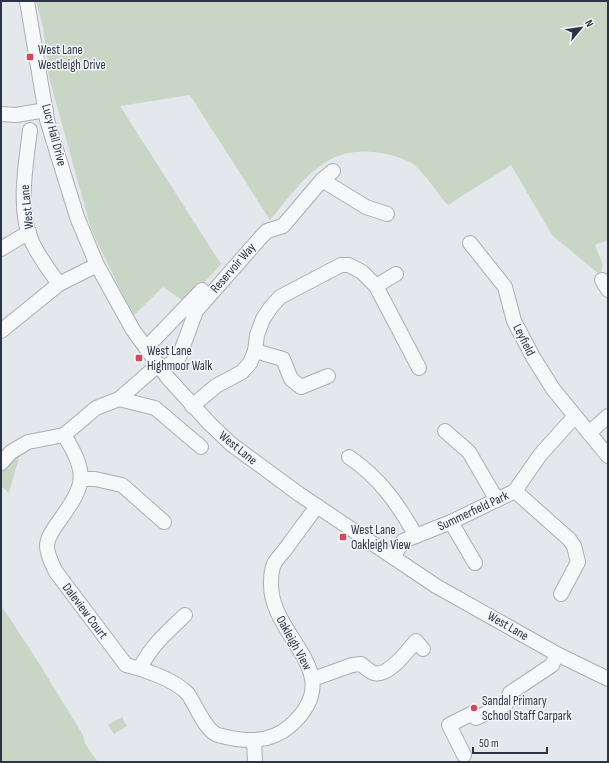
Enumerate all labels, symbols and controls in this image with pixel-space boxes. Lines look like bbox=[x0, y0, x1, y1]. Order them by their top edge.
north arrow bbox=[561, 8, 601, 48]
text: N bbox=[582, 18, 596, 29]
place label: West Lane Westleigh Drive bbox=[38, 42, 106, 73]
marker: West Lane Westleigh Drive bbox=[25, 52, 35, 62]
street label: Lucy Hall Drive bbox=[38, 102, 70, 168]
street label: West Lane bbox=[17, 184, 37, 230]
street label: Reservoir Way bbox=[207, 240, 259, 296]
street label: Leyfield bbox=[509, 321, 539, 359]
place label: West Lane Highmoor Walk bbox=[147, 343, 212, 374]
marker: West Lane Highmoor Walk bbox=[134, 353, 144, 363]
street label: West Lane bbox=[216, 428, 260, 468]
street label: Summerfield Park bbox=[435, 488, 511, 534]
place label: West Lane Oakleigh View bbox=[351, 522, 412, 553]
marker: West Lane Oakleigh View bbox=[338, 532, 348, 542]
street label: Daleview Court bbox=[59, 580, 111, 642]
street label: West Lane bbox=[485, 608, 531, 644]
street label: Oakleigh View bbox=[272, 613, 316, 674]
place label: Sandal Primary School Staff Carpark bbox=[482, 693, 572, 724]
marker: Sandal Primary School Staff Carpark bbox=[469, 703, 479, 713]
scale bar bbox=[473, 729, 547, 755]
text: 50 m bbox=[479, 736, 499, 751]

